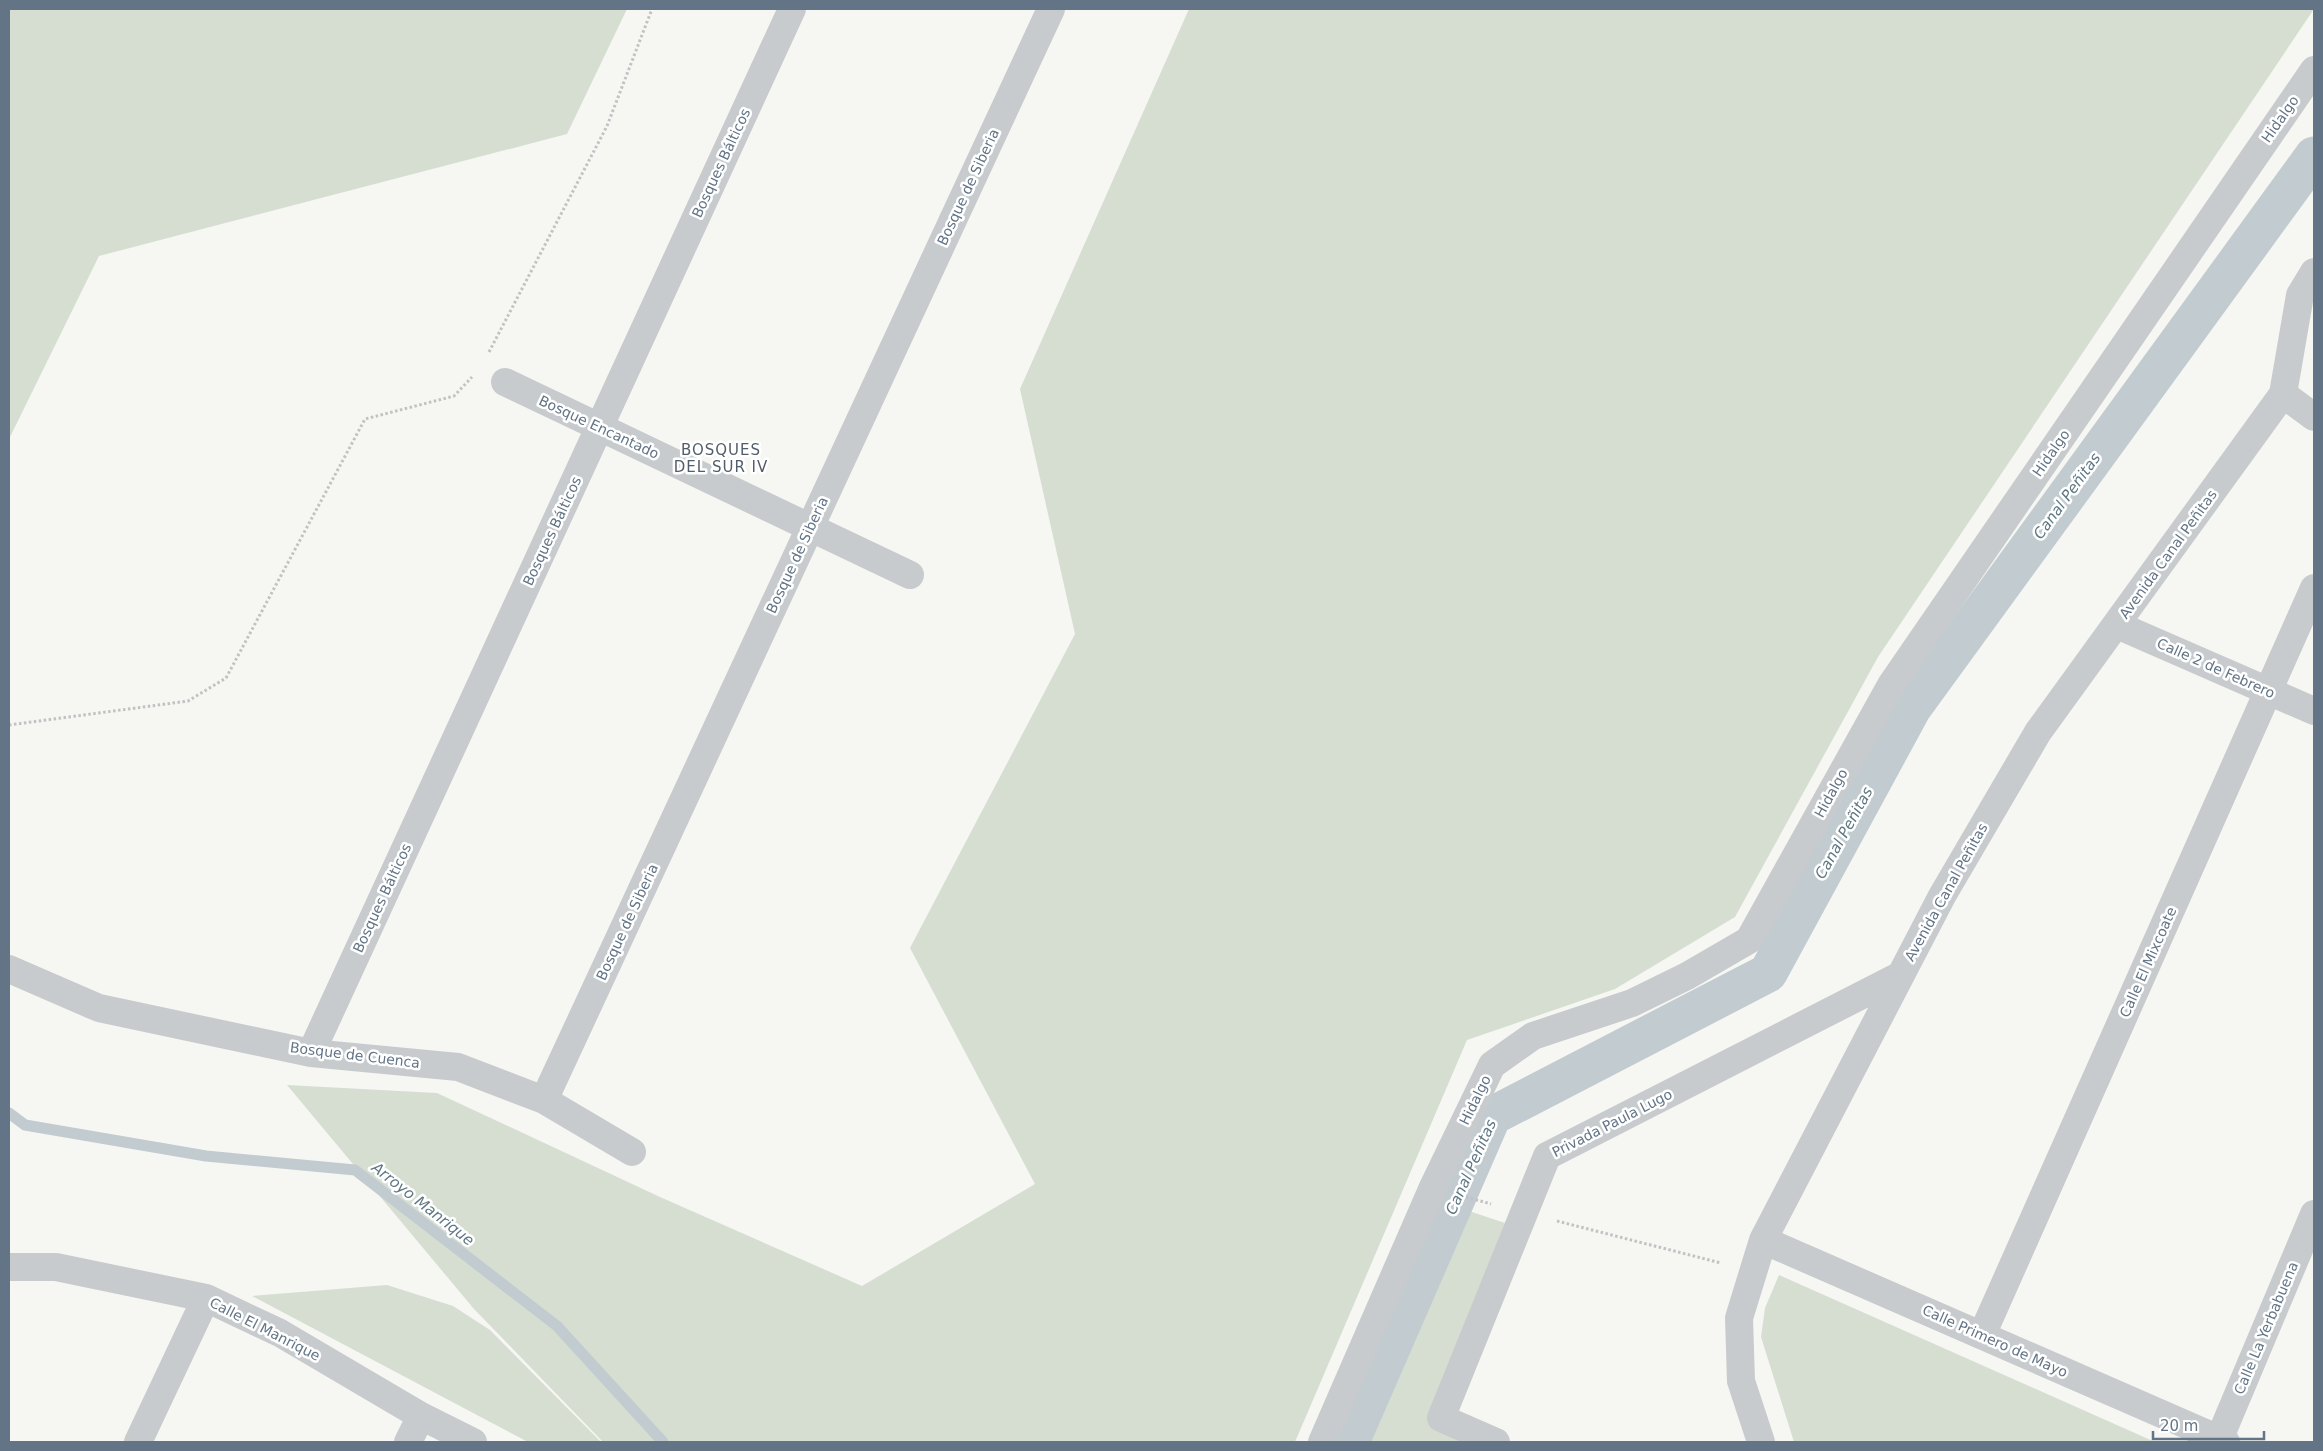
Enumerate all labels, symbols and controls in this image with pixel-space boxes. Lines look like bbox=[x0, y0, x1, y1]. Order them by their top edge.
street label: Hidalgo bbox=[2258, 93, 2302, 145]
street label: Bosques Bálticos bbox=[689, 106, 753, 220]
street label: Bosque de Siberia bbox=[934, 126, 1002, 248]
street label: Bosque Encantado bbox=[536, 392, 662, 462]
street label: Hidalgo bbox=[2029, 427, 2073, 479]
district label: BOSQUES DEL SUR IV bbox=[674, 441, 768, 476]
water label: Canal Peñitas bbox=[2030, 449, 2104, 543]
street label: Bosques Bálticos bbox=[520, 474, 584, 588]
street label: Avenida Canal Peñitas bbox=[2116, 487, 2220, 621]
street label: Bosque de Siberia bbox=[763, 494, 831, 616]
street label: Calle 2 de Febrero bbox=[2155, 635, 2277, 701]
street label: Hidalgo bbox=[1811, 766, 1851, 820]
water label: Canal Peñitas bbox=[1811, 784, 1877, 882]
street label: Avenida Canal Peñitas bbox=[1901, 820, 1991, 964]
street label: Bosques Bálticos bbox=[350, 841, 414, 955]
street label: Bosque de Siberia bbox=[593, 861, 661, 983]
street label: Calle El Mixcoate bbox=[2116, 904, 2180, 1020]
street label: Bosque de Cuenca bbox=[289, 1039, 421, 1071]
street label: Hidalgo bbox=[1456, 1073, 1494, 1127]
street label: Privada Paula Lugo bbox=[1549, 1086, 1675, 1160]
water label: Canal Peñitas bbox=[1442, 1117, 1500, 1217]
water label: Arroyo Manrique bbox=[367, 1158, 478, 1250]
street label: Calle La Yerbabuena bbox=[2231, 1259, 2301, 1397]
street label: Calle El Manrique bbox=[207, 1294, 323, 1364]
street label: Calle Primero de Mayo bbox=[1920, 1302, 2070, 1380]
scale bar bbox=[2153, 1408, 2264, 1440]
text: 20 m bbox=[2160, 1417, 2198, 1435]

